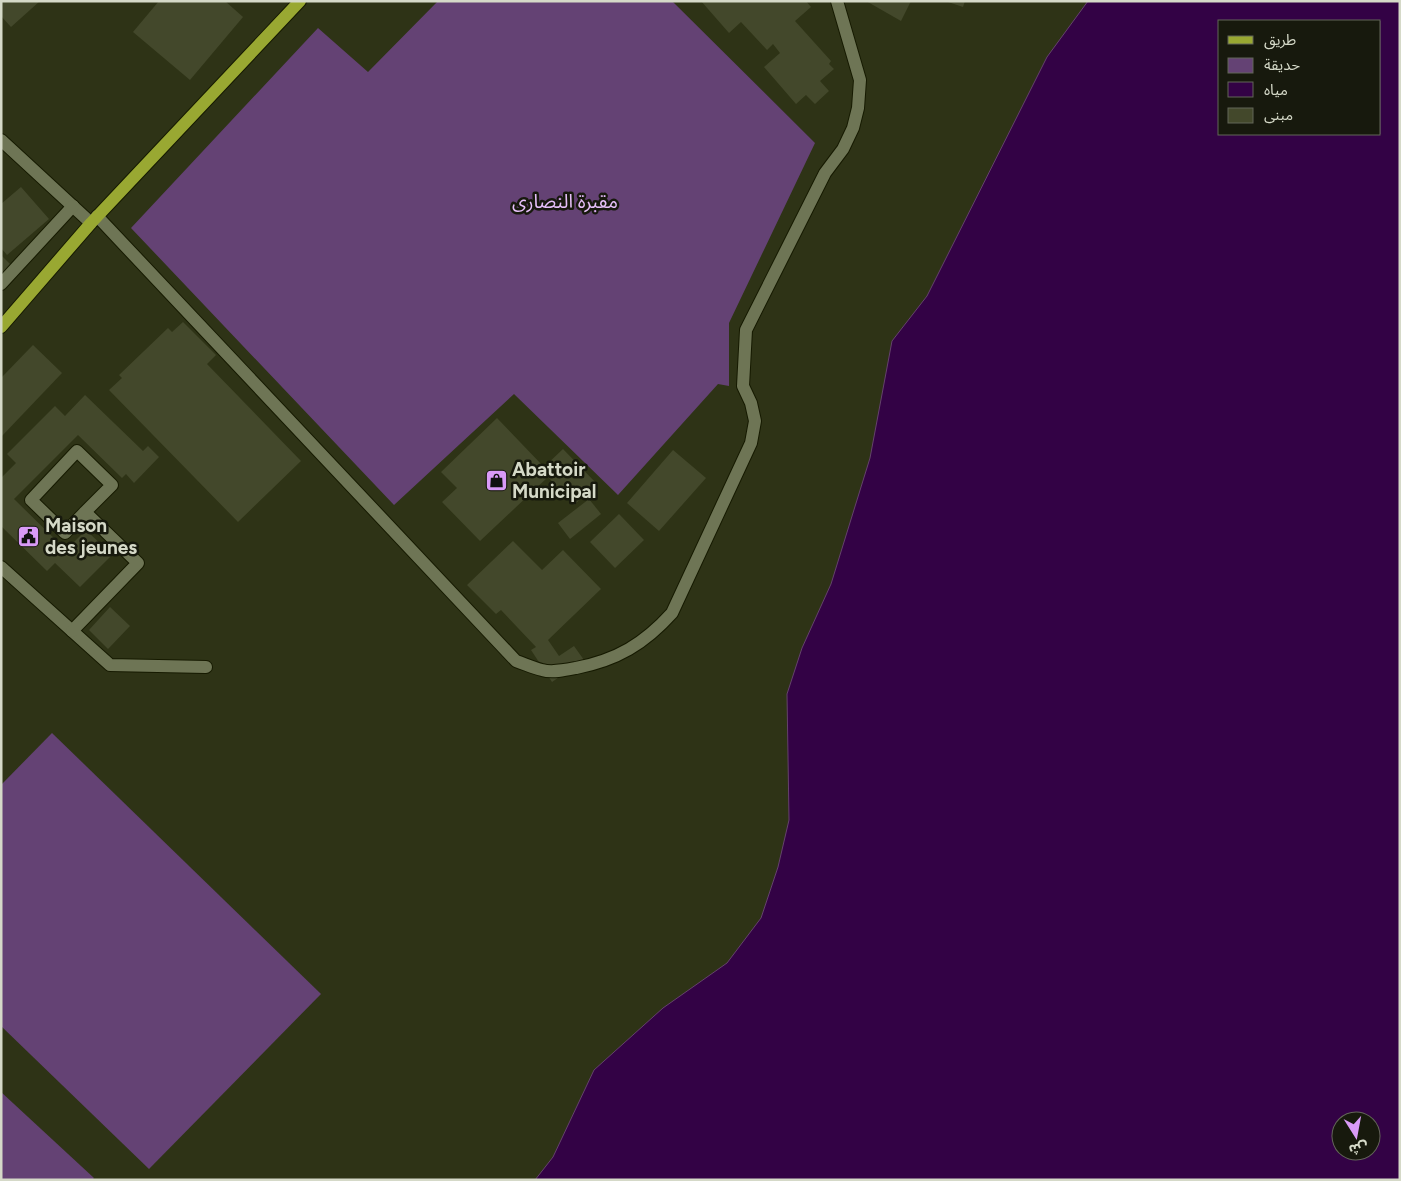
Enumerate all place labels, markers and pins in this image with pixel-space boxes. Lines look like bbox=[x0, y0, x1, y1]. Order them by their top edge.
place label: Abattoir Municipal bbox=[512, 458, 596, 503]
shop icon: Abattoir Municipal bbox=[484, 468, 508, 492]
place label: Maison des jeunes bbox=[45, 514, 137, 559]
public building icon: Maison des jeunes bbox=[17, 524, 41, 548]

